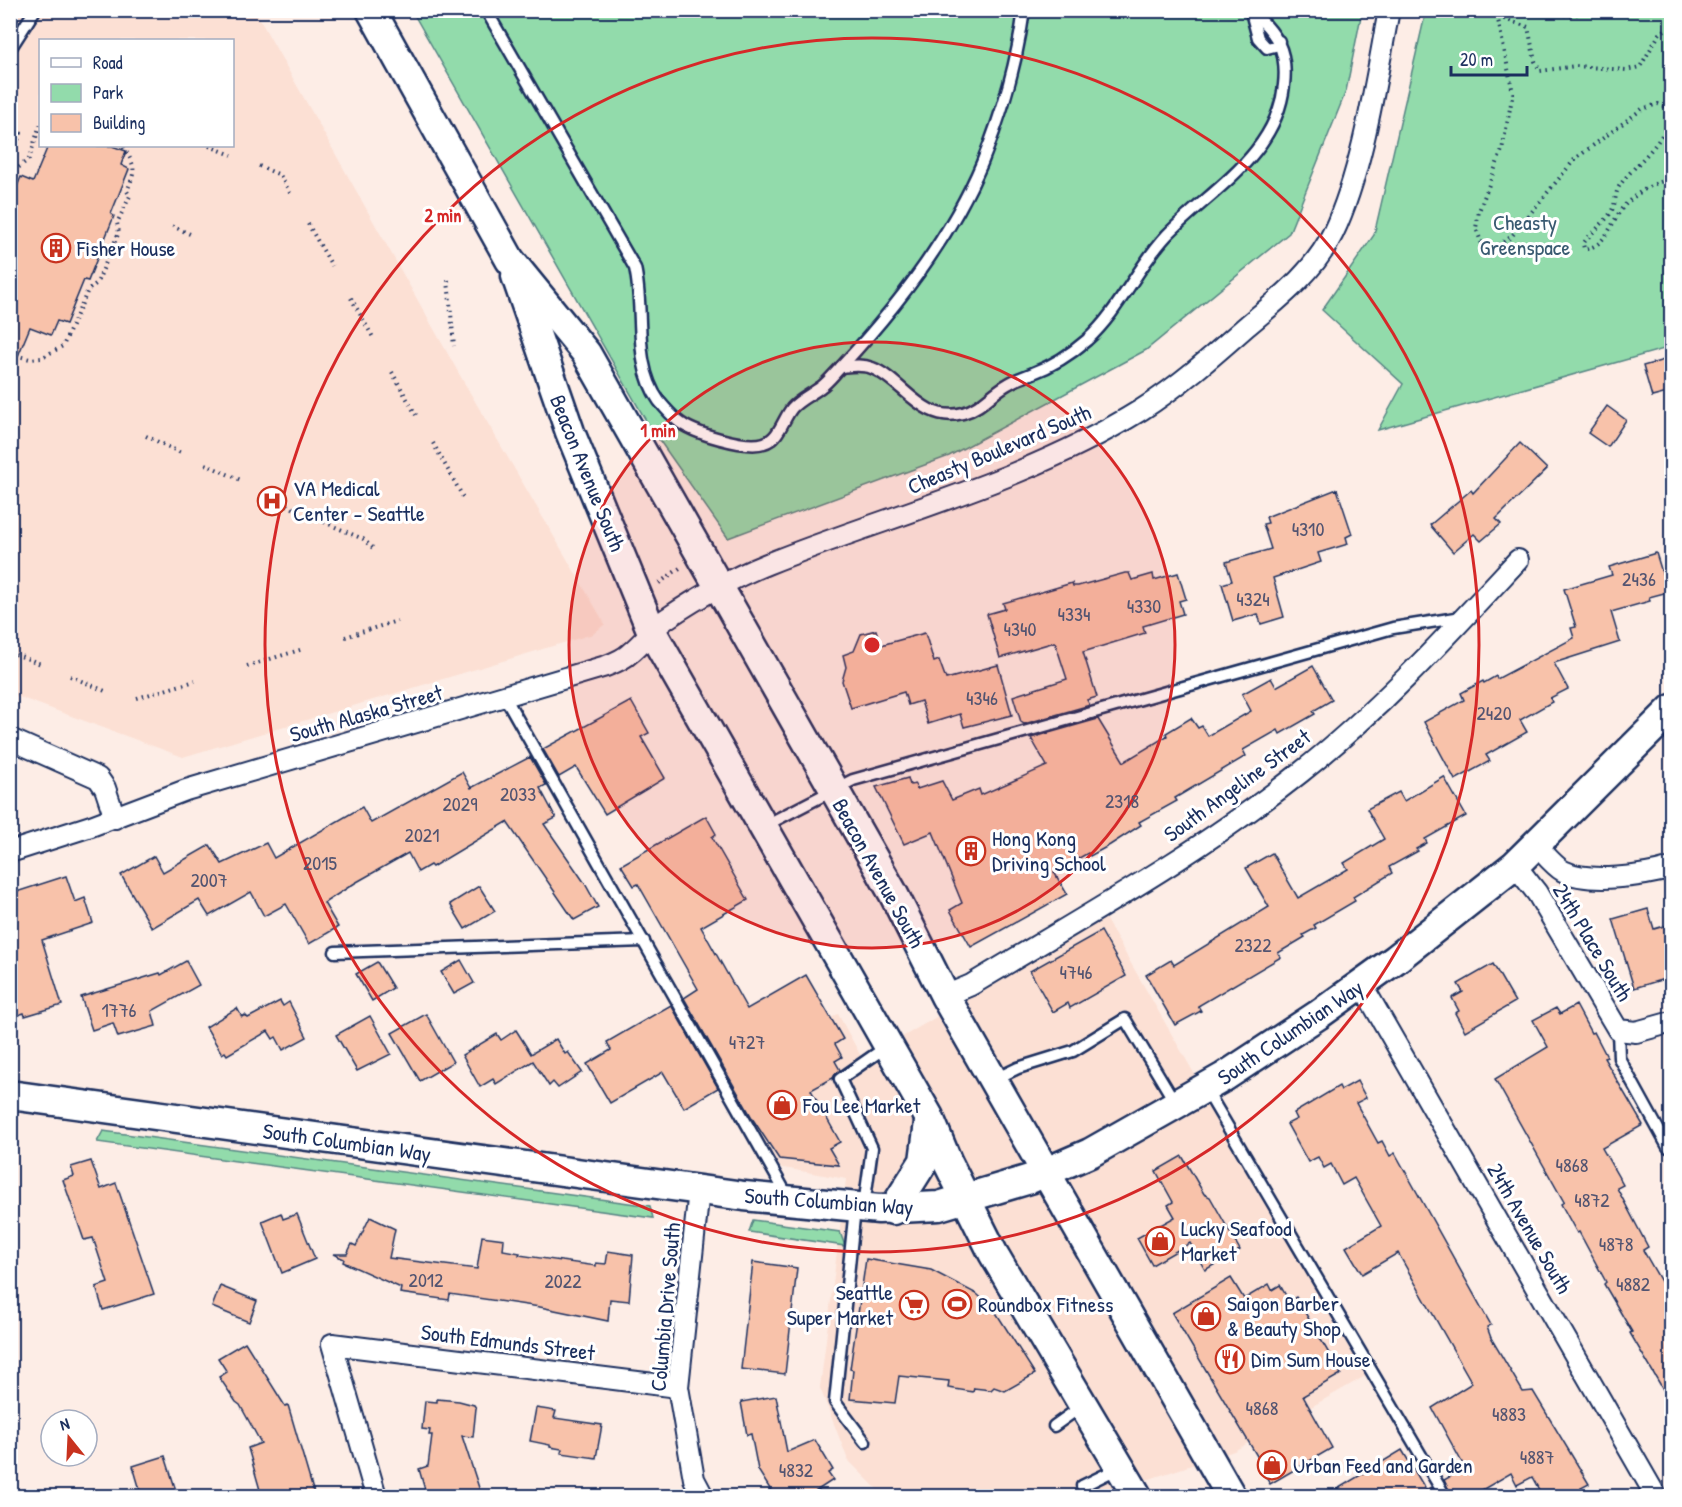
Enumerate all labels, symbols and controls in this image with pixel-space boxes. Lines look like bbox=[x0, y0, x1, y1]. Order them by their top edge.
legend bbox=[39, 39, 234, 147]
scale bar bbox=[1451, 39, 1528, 77]
text: 20 m bbox=[1460, 47, 1493, 72]
text: Road bbox=[93, 50, 123, 75]
text: Park bbox=[93, 80, 124, 105]
text: Building bbox=[93, 110, 145, 135]
text: 2 min bbox=[425, 203, 461, 228]
park label: Cheasty Greenspace bbox=[1480, 207, 1570, 262]
building icon: Fisher House bbox=[40, 232, 72, 264]
place label: Fisher House bbox=[76, 233, 176, 263]
street label: Beacon Avenue South bbox=[543, 390, 633, 556]
street label: Cheasty Boulevard South bbox=[903, 397, 1095, 501]
text: 1 min bbox=[640, 418, 676, 443]
place label: VA Medical Center - Seattle bbox=[293, 473, 425, 528]
hospital icon: VA Medical Center - Seattle bbox=[256, 485, 288, 517]
house number: 4310 bbox=[1292, 515, 1324, 542]
house number: 2436 bbox=[1622, 565, 1656, 592]
house number: 4324 bbox=[1236, 585, 1270, 612]
house number: 4330 bbox=[1127, 592, 1161, 619]
house number: 4334 bbox=[1058, 600, 1090, 627]
house number: 4340 bbox=[1004, 615, 1036, 642]
centre of rings bbox=[862, 635, 882, 655]
street label: South Alaska Street bbox=[286, 677, 446, 749]
house number: 4346 bbox=[966, 684, 998, 711]
house number: 2420 bbox=[1476, 699, 1512, 726]
street label: South Angeline Street bbox=[1158, 721, 1317, 848]
house number: 2033 bbox=[500, 780, 536, 807]
house number: 2318 bbox=[1105, 787, 1139, 814]
house number: 2029 bbox=[442, 790, 478, 817]
street label: Beacon Avenue South bbox=[826, 793, 932, 953]
house number: 2021 bbox=[405, 821, 439, 848]
place label: Hong Kong Driving School bbox=[992, 823, 1106, 878]
building icon: Hong Kong Driving School bbox=[955, 835, 987, 867]
house number: 2015 bbox=[303, 849, 338, 876]
house number: 2007 bbox=[190, 866, 228, 893]
street label: 24th Place South bbox=[1546, 878, 1640, 1006]
house number: 2322 bbox=[1234, 931, 1272, 958]
house number: 4746 bbox=[1060, 958, 1092, 985]
street label: South Columbian Way bbox=[1211, 972, 1369, 1092]
house number: 1776 bbox=[101, 996, 137, 1023]
house number: 4727 bbox=[729, 1028, 765, 1055]
shop icon: Fou Lee Market bbox=[766, 1089, 798, 1121]
place label: Fou Lee Market bbox=[802, 1090, 921, 1120]
street label: South Columbian Way bbox=[261, 1115, 433, 1169]
house number: 4868 bbox=[1556, 1151, 1588, 1178]
street label: 24th Avenue South bbox=[1481, 1157, 1579, 1299]
street label: South Columbian Way bbox=[744, 1180, 914, 1222]
house number: 4872 bbox=[1574, 1186, 1610, 1213]
place label: Lucky Seafood Market bbox=[1181, 1213, 1292, 1268]
street label: Columbia Drive South bbox=[643, 1221, 687, 1393]
shop icon: Lucky Seafood Market bbox=[1144, 1225, 1176, 1257]
house number: 4878 bbox=[1599, 1230, 1633, 1257]
house number: 2012 bbox=[409, 1266, 444, 1293]
house number: 2022 bbox=[544, 1267, 582, 1294]
house number: 4882 bbox=[1616, 1270, 1651, 1297]
place label: Seattle Super Market bbox=[787, 1277, 893, 1332]
sports icon: Roundbox Fitness bbox=[941, 1288, 973, 1320]
place label: Saigon Barber & Beauty Shop bbox=[1227, 1288, 1341, 1343]
supermarket icon: Seattle Super Market bbox=[898, 1289, 930, 1321]
place label: Roundbox Fitness bbox=[978, 1289, 1113, 1319]
shop icon: Saigon Barber & Beauty Shop bbox=[1190, 1300, 1222, 1332]
street label: South Edmunds Street bbox=[419, 1316, 597, 1368]
restaurant icon: Dim Sum House bbox=[1214, 1343, 1246, 1375]
place label: Dim Sum House bbox=[1251, 1344, 1371, 1374]
house number: 4868 bbox=[1246, 1394, 1278, 1421]
house number: 4883 bbox=[1492, 1400, 1526, 1427]
north arrow bbox=[39, 1408, 99, 1468]
text: N bbox=[57, 1412, 72, 1436]
house number: 4887 bbox=[1520, 1443, 1554, 1470]
shop icon: Urban Feed and Garden bbox=[1256, 1449, 1288, 1481]
place label: Urban Feed and Garden bbox=[1293, 1450, 1473, 1480]
house number: 4832 bbox=[779, 1456, 814, 1483]

